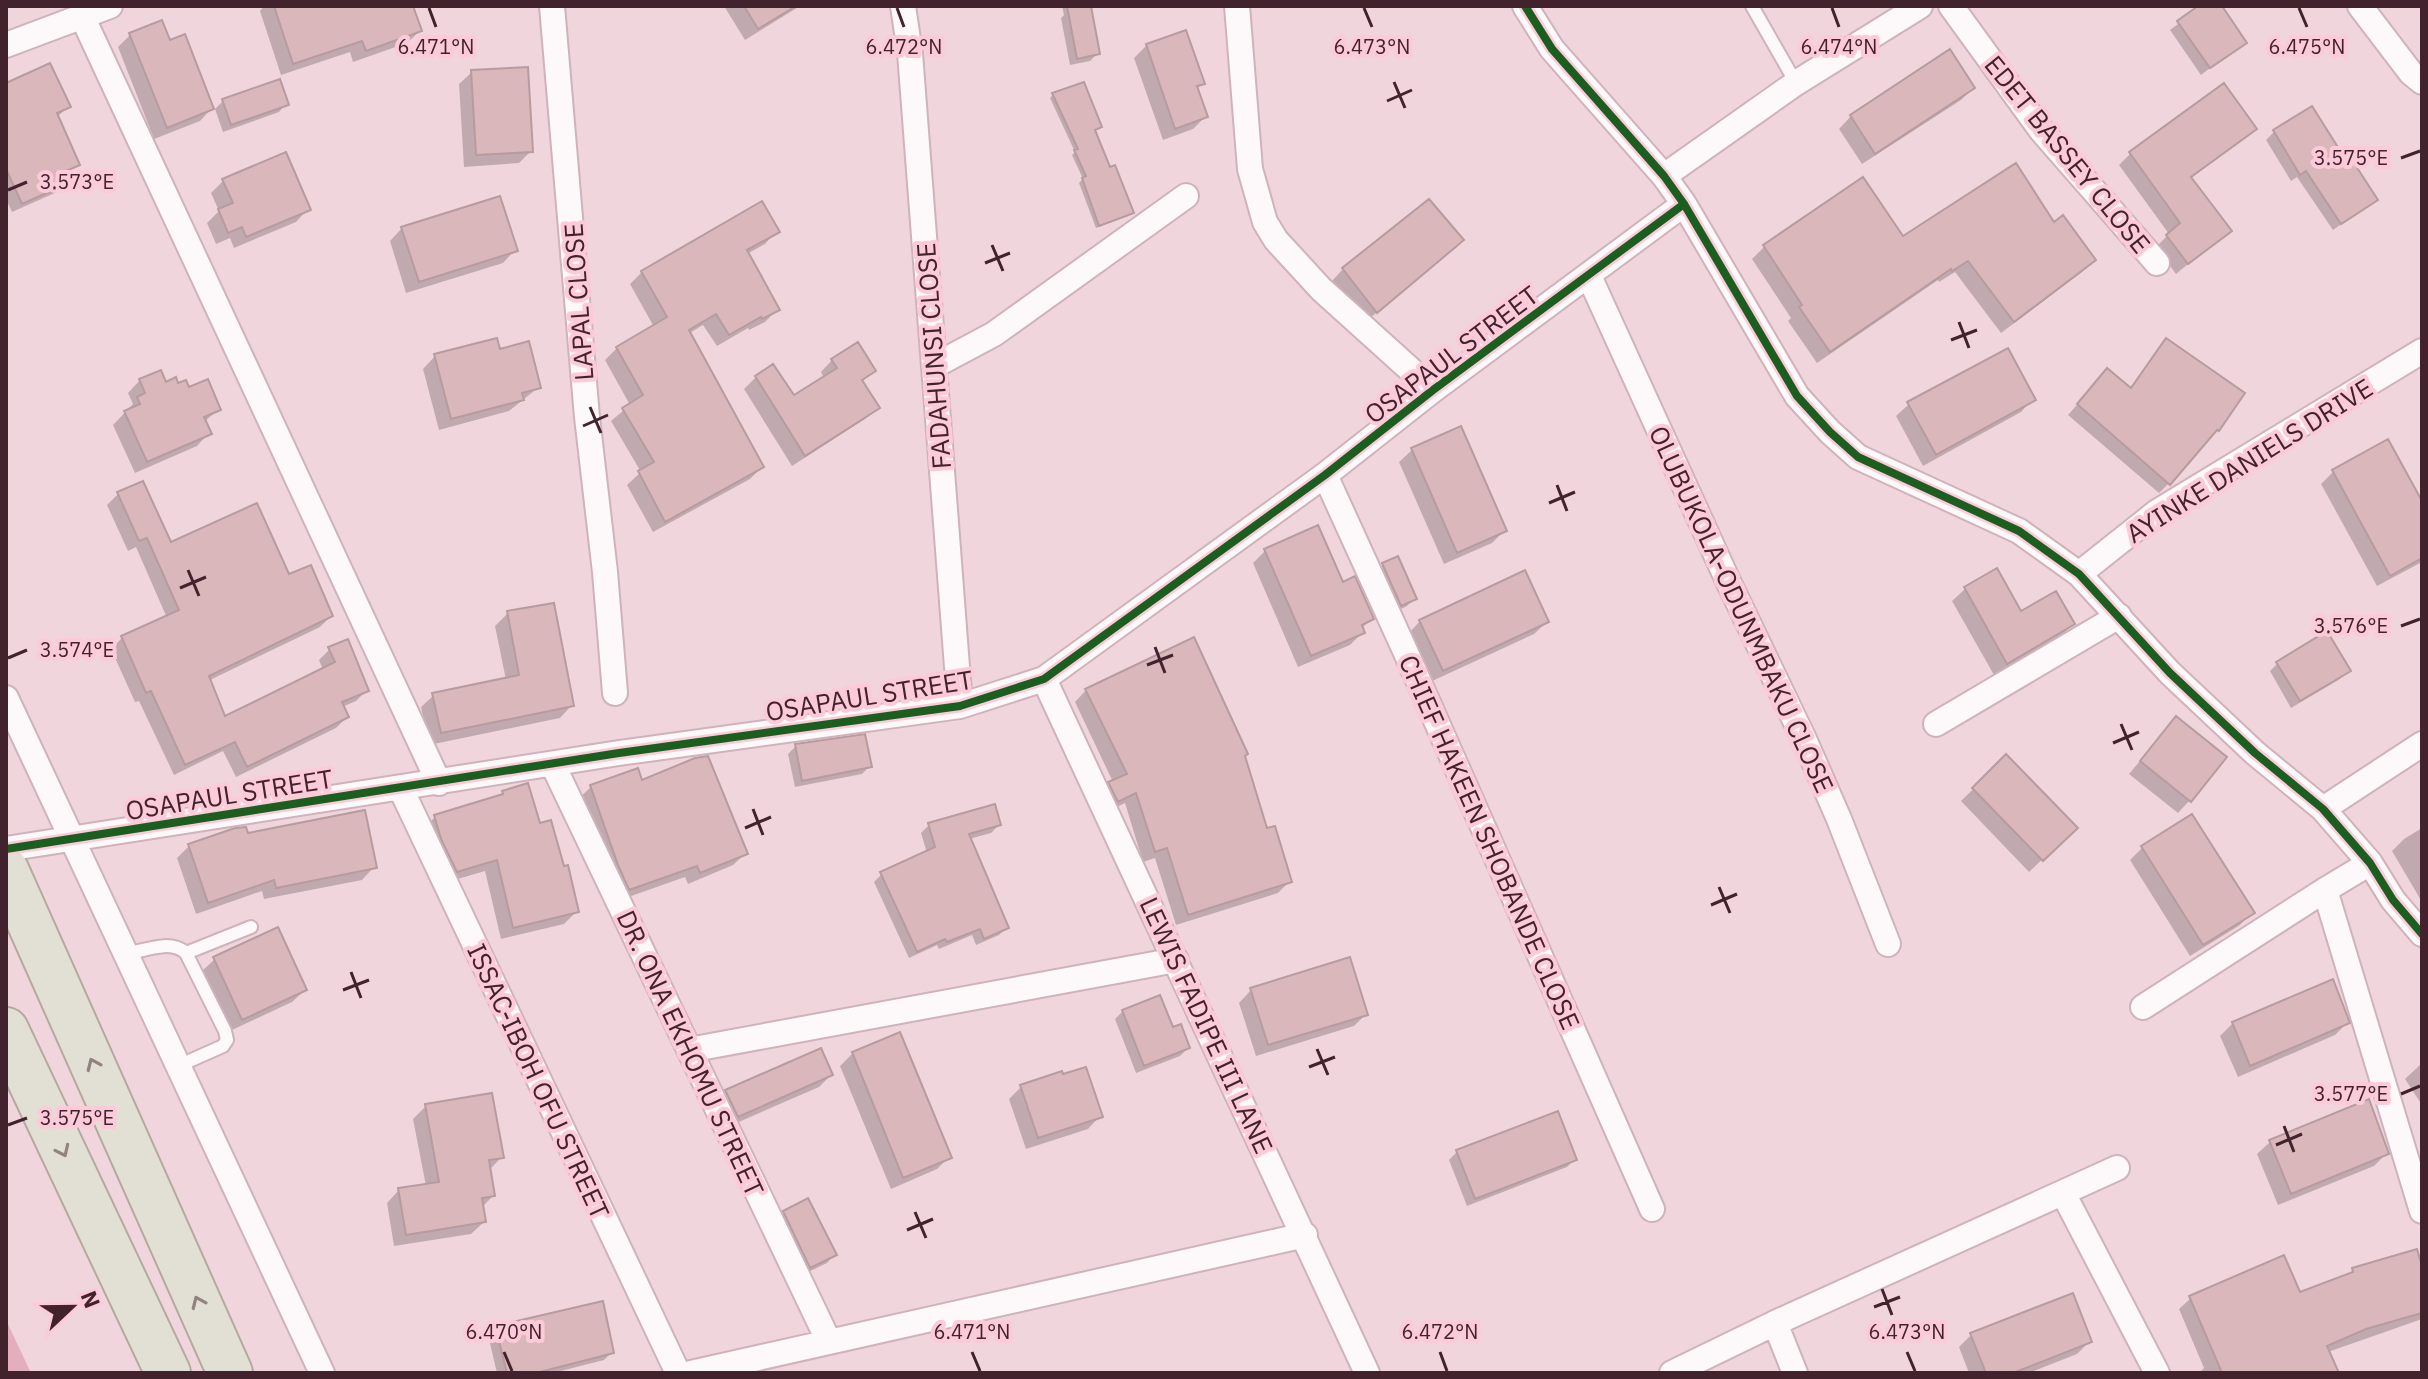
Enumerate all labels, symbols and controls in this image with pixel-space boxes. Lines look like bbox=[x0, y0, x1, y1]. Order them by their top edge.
text: 6.471°N bbox=[398, 33, 474, 60]
text: 6.472°N bbox=[866, 33, 942, 60]
text: 6.473°N bbox=[1334, 33, 1410, 60]
text: 6.474°N bbox=[1801, 33, 1877, 60]
text: 6.475°N bbox=[2269, 33, 2345, 60]
street label: EDET BASSEY CLOSE bbox=[1978, 48, 2158, 260]
text: 3.575°E bbox=[2314, 144, 2388, 171]
text: 3.573°E bbox=[40, 168, 114, 195]
street label: LAPAL CLOSE bbox=[556, 222, 600, 382]
street label: FADAHUNSI CLOSE bbox=[908, 242, 958, 470]
street label: OSAPAUL STREET bbox=[1357, 277, 1545, 431]
street label: AYINKE DANIELS DRIVE bbox=[2119, 370, 2379, 550]
street label: OLUBUKOLA-ODUNMBAKU CLOSE bbox=[1642, 420, 1842, 798]
text: 3.576°E bbox=[2314, 612, 2388, 639]
text: 3.574°E bbox=[40, 636, 114, 663]
street label: CHIEF HAKEEN SHOBANDE CLOSE bbox=[1392, 649, 1588, 1035]
street label: OSAPAUL STREET bbox=[763, 662, 975, 728]
street label: OSAPAUL STREET bbox=[123, 761, 335, 827]
street label: LEWIS FADIPE III LANE bbox=[1133, 891, 1281, 1159]
street label: DR. ONA EKHOMU STREET bbox=[610, 905, 772, 1202]
street label: ISSAC-IBOH OFU STREET bbox=[460, 938, 618, 1224]
one-way arrow bbox=[86, 1058, 102, 1073]
text: 3.577°E bbox=[2314, 1080, 2388, 1107]
text: 3.575°E bbox=[40, 1104, 114, 1131]
one-way arrow bbox=[53, 1143, 69, 1157]
north arrow bbox=[32, 1267, 112, 1347]
text: N bbox=[75, 1287, 107, 1312]
one-way arrow bbox=[192, 1296, 208, 1310]
text: 6.470°N bbox=[466, 1318, 542, 1345]
text: 6.471°N bbox=[934, 1318, 1010, 1345]
text: 6.472°N bbox=[1402, 1318, 1478, 1345]
text: 6.473°N bbox=[1869, 1318, 1945, 1345]

